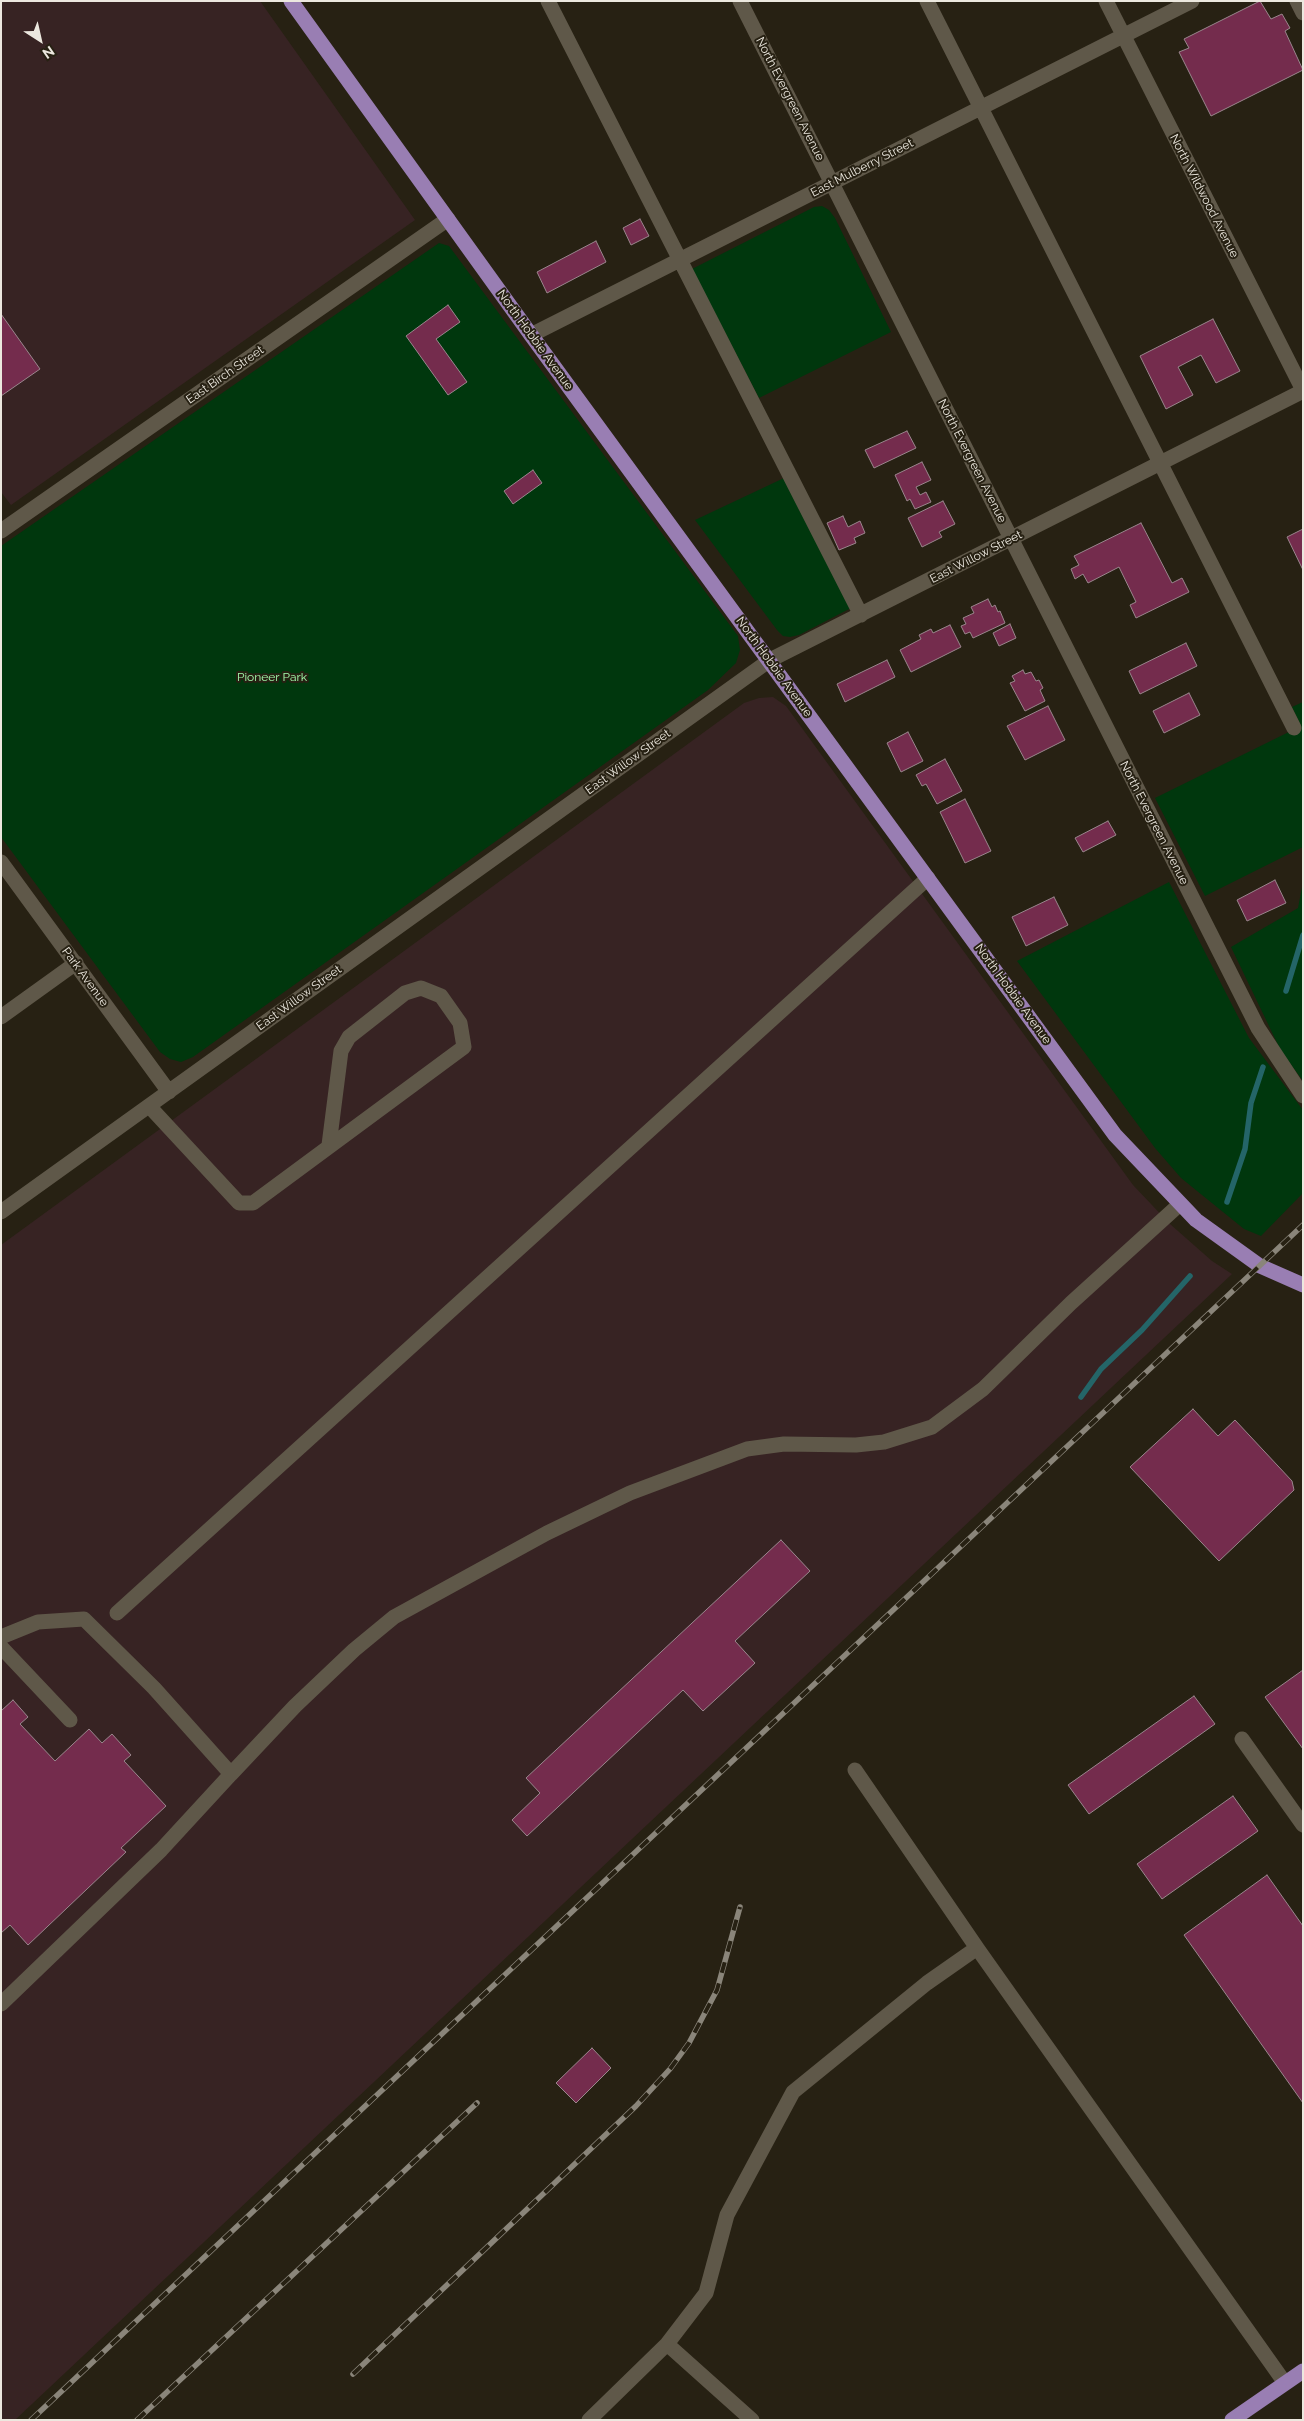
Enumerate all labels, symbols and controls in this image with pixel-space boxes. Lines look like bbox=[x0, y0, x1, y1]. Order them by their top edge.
north arrow bbox=[15, 15, 65, 65]
street label: North Evergreen Avenue bbox=[753, 35, 827, 163]
text: N bbox=[40, 43, 58, 62]
street label: North Wildwood Avenue bbox=[1167, 132, 1241, 260]
street label: East Mulberry Street bbox=[808, 136, 916, 200]
street label: North Hobbie Avenue bbox=[494, 287, 576, 393]
street label: East Birch Street bbox=[184, 343, 266, 407]
street label: North Evergreen Avenue bbox=[935, 397, 1009, 525]
street label: East Willow Street bbox=[928, 528, 1024, 586]
street label: North Hobbie Avenue bbox=[733, 614, 815, 720]
park label: Pioneer Park bbox=[237, 670, 307, 684]
street label: East Willow Street bbox=[583, 726, 673, 798]
street label: North Evergreen Avenue bbox=[1117, 759, 1191, 887]
street label: North Hobbie Avenue bbox=[972, 941, 1054, 1047]
street label: Park Avenue bbox=[59, 945, 111, 1009]
street label: East Willow Street bbox=[254, 962, 344, 1034]

